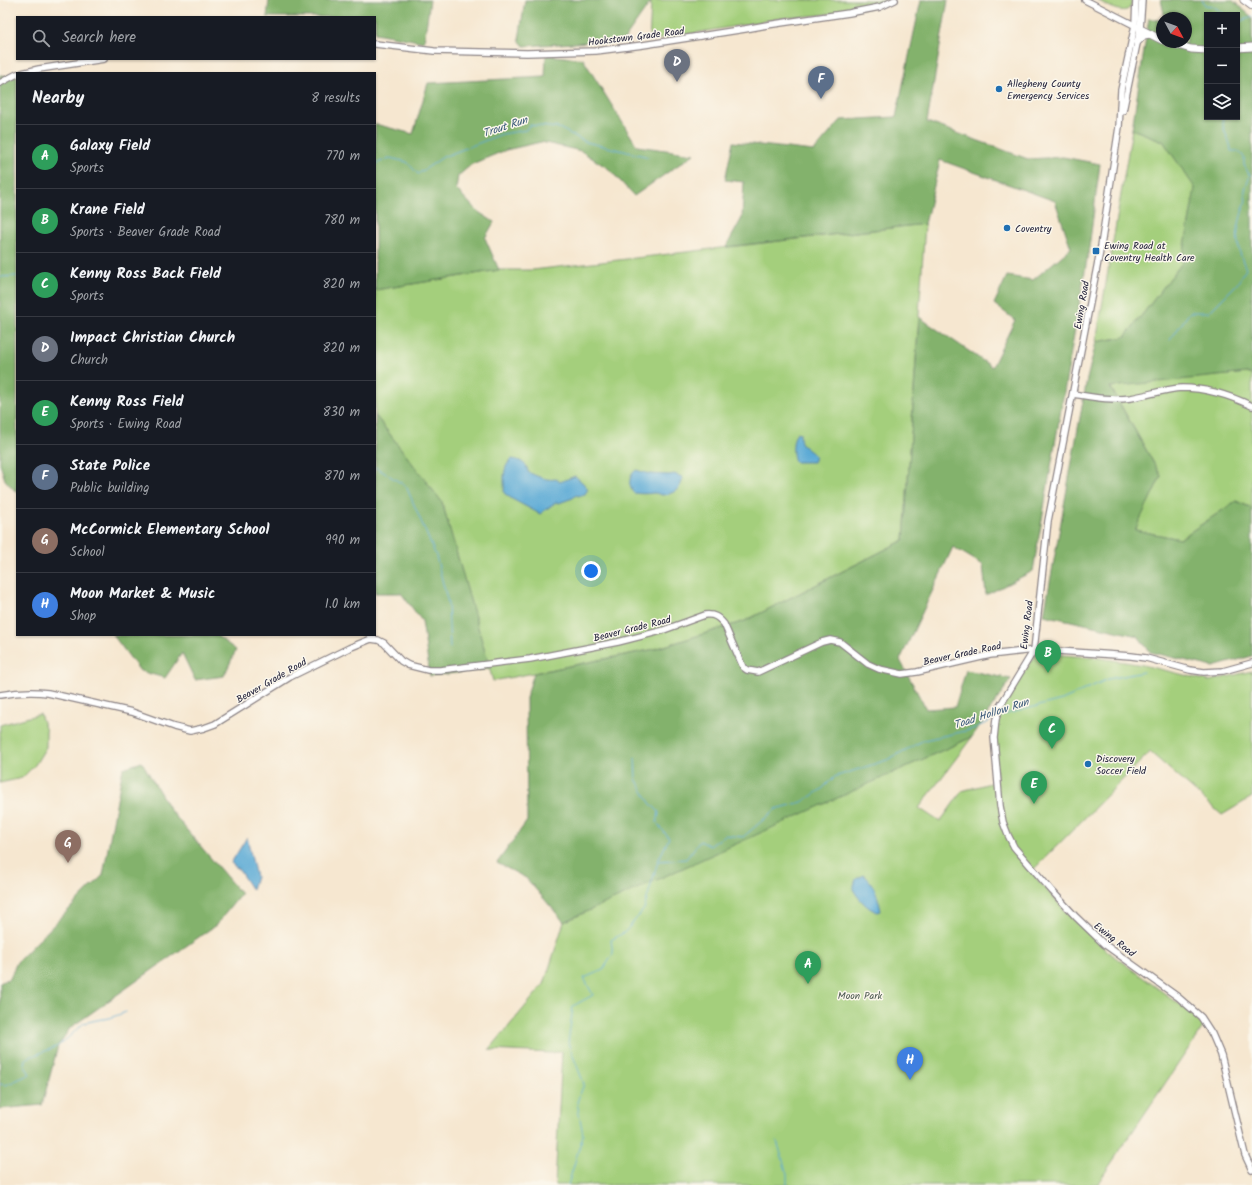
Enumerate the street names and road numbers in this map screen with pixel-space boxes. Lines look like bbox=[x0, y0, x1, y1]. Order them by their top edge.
street label: Hookstown Grade Road bbox=[587, 23, 686, 51]
street label: Ewing Road bbox=[1070, 279, 1094, 331]
street label: Ewing Road bbox=[1016, 599, 1038, 650]
street label: Beaver Grade Road bbox=[592, 611, 674, 646]
street label: Beaver Grade Road bbox=[922, 638, 1004, 670]
street label: Beaver Grade Road bbox=[233, 654, 311, 708]
street label: Ewing Road bbox=[1090, 918, 1139, 962]

